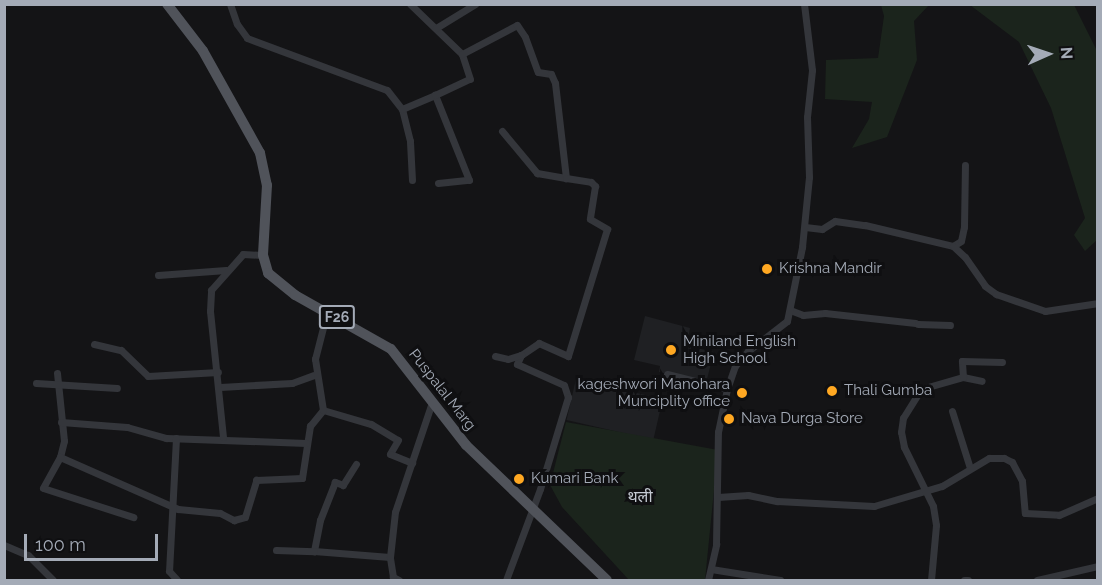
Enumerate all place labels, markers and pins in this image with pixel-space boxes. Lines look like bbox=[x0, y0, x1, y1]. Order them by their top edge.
place label: Krishna Mandir bbox=[779, 260, 882, 278]
marker: Krishna Mandir bbox=[760, 262, 774, 276]
place label: Miniland English High School bbox=[683, 332, 796, 367]
marker: Miniland English High School bbox=[664, 343, 678, 357]
place label: kageshwori Manohara Munciplity office bbox=[578, 375, 730, 410]
place label: Thali Gumba bbox=[844, 382, 932, 400]
marker: Thali Gumba bbox=[825, 384, 839, 398]
marker: kageshwori Manohara Munciplity office bbox=[735, 386, 749, 400]
place label: Nava Durga Store bbox=[741, 410, 863, 428]
marker: Nava Durga Store bbox=[722, 412, 736, 426]
place label: Kumari Bank bbox=[531, 470, 618, 488]
marker: Kumari Bank bbox=[512, 472, 526, 486]

